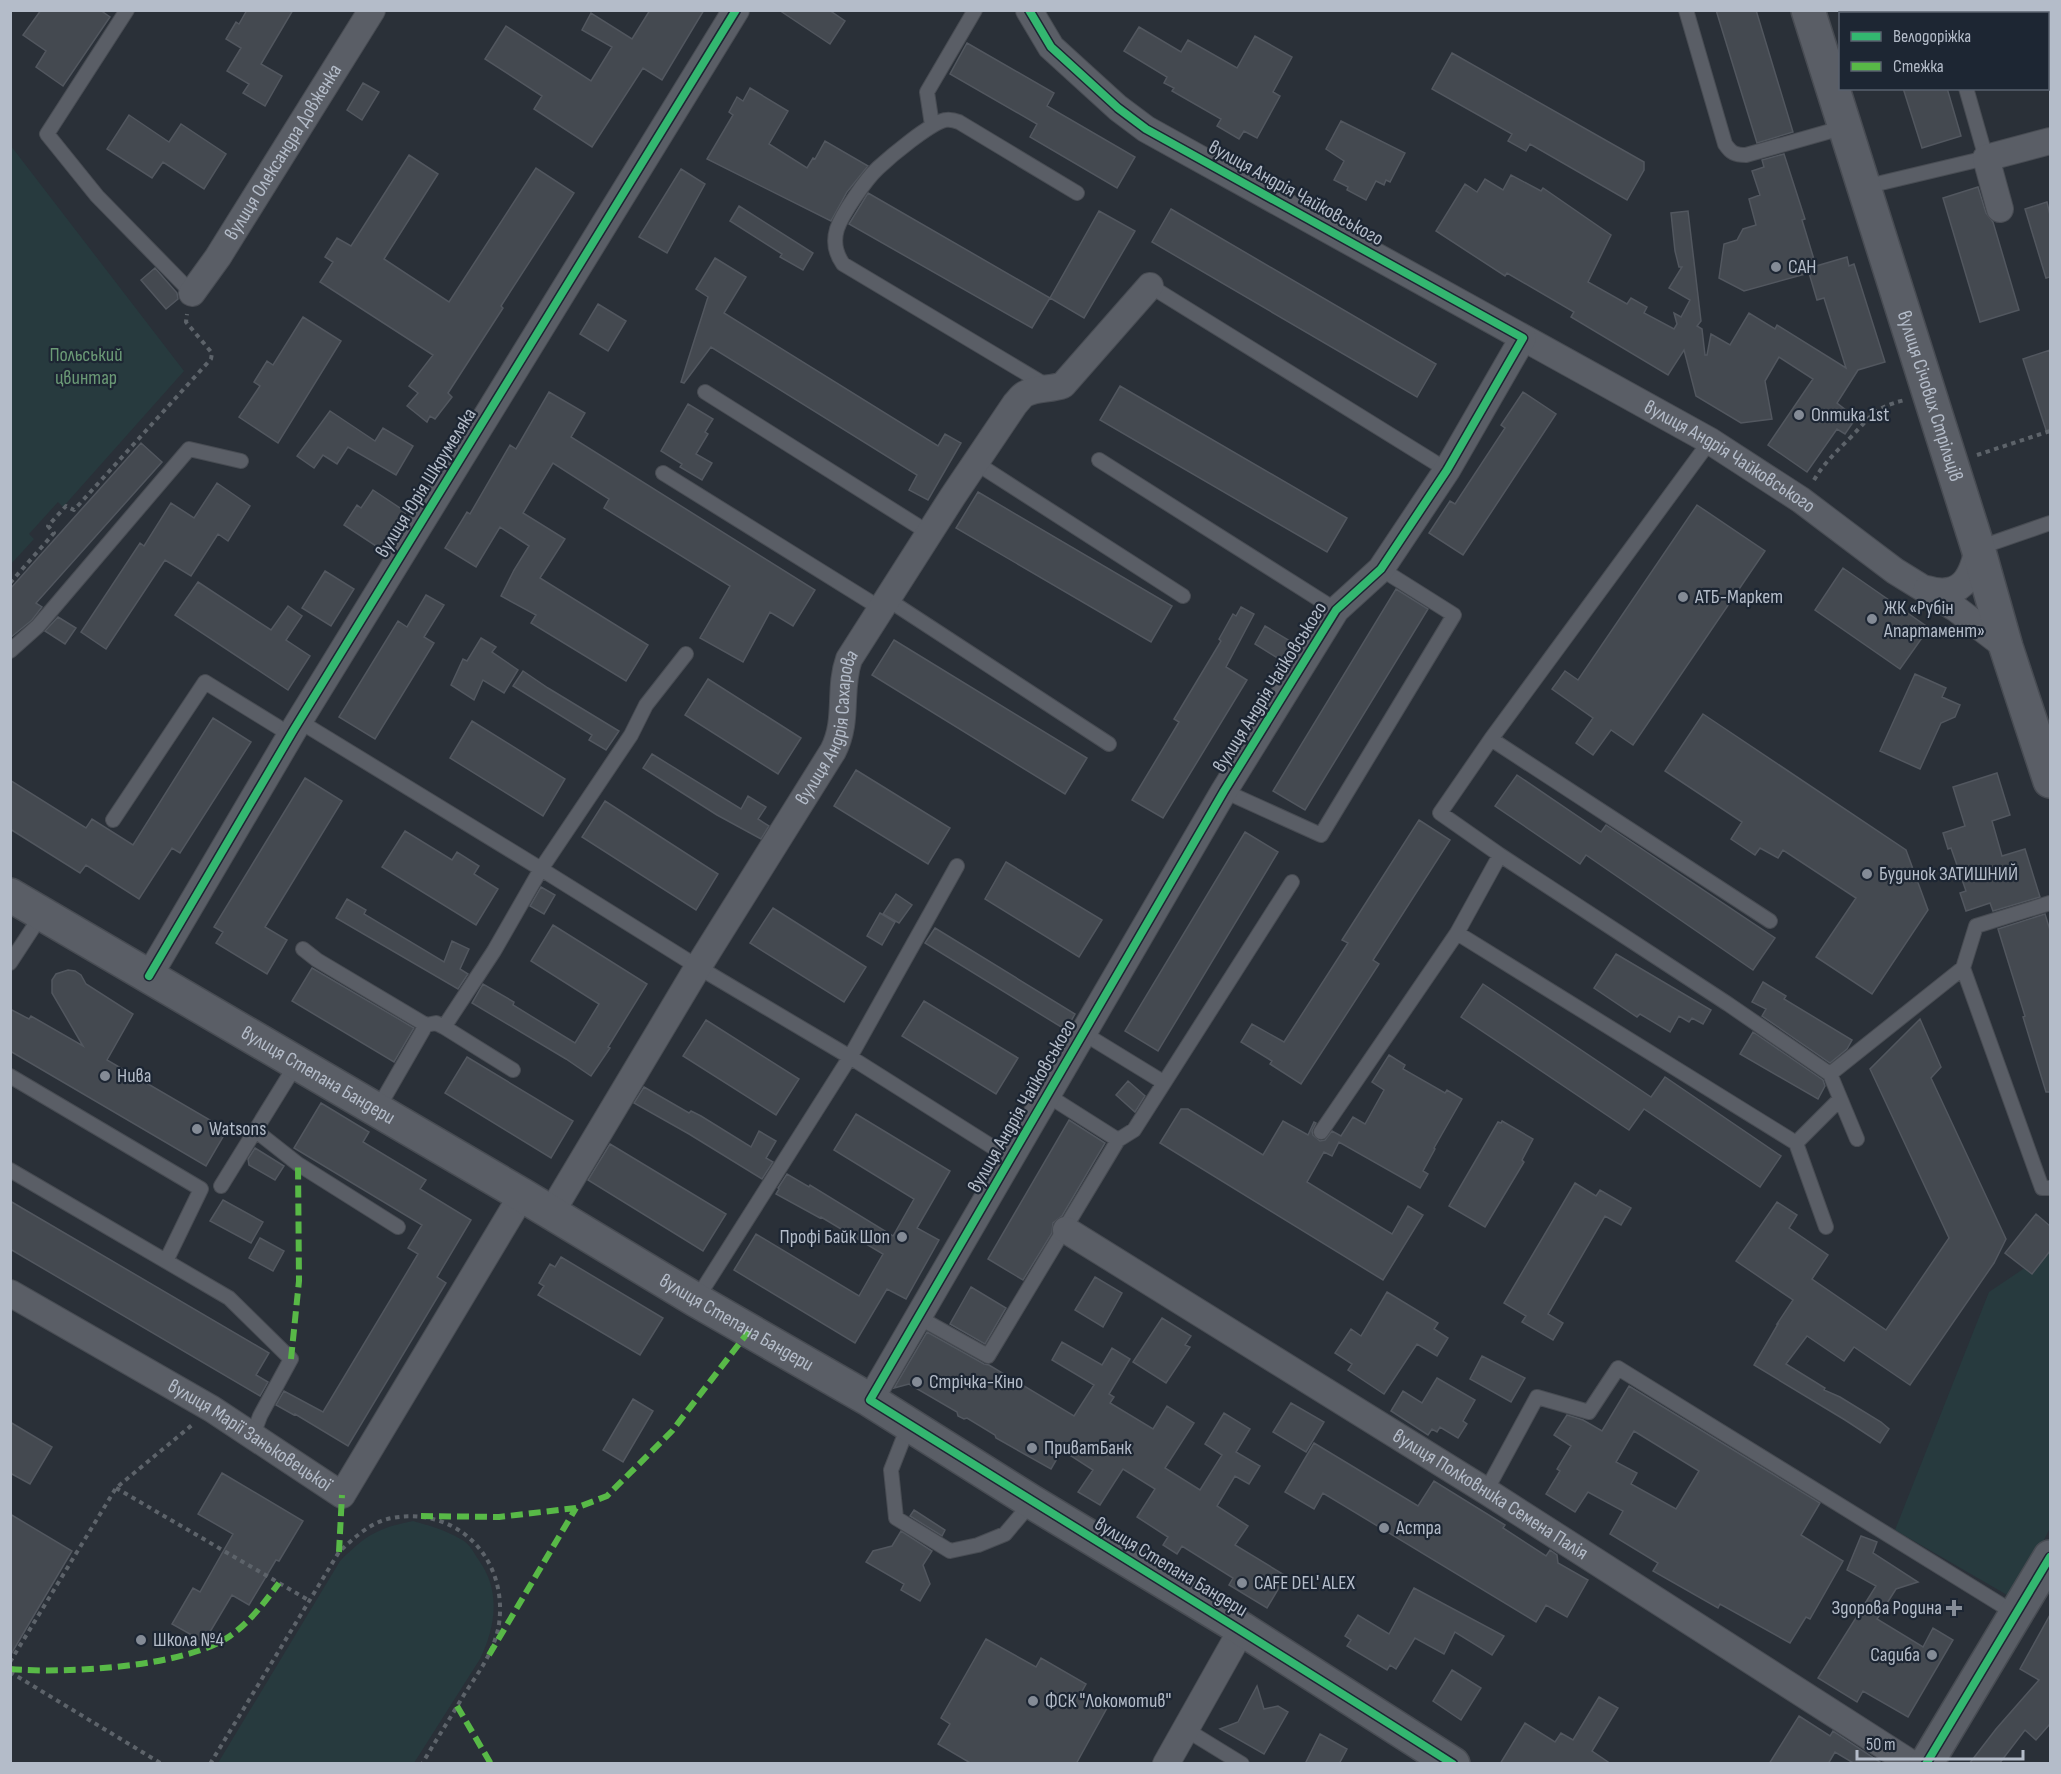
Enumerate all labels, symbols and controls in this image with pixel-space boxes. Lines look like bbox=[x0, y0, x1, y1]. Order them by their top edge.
legend bbox=[1839, 12, 2049, 90]
text: Велодоріжка bbox=[1893, 26, 1971, 47]
text: Стежка bbox=[1893, 56, 1944, 77]
street label: вулиця Олександра Довженка bbox=[220, 60, 347, 245]
street label: вулиця Андрія Чайковського bbox=[1204, 135, 1388, 251]
place label: САН bbox=[1788, 255, 1816, 279]
marker: САН bbox=[1769, 260, 1783, 274]
street label: вулиця Січових Стрільців bbox=[1892, 308, 1968, 484]
park label: Польський цвинтар bbox=[49, 343, 123, 390]
street label: вулиця Андрія Чайковського bbox=[1640, 395, 1820, 518]
place label: Оптика 1st bbox=[1811, 403, 1889, 427]
street label: вулиця Юрія Шкрумеляка bbox=[370, 404, 482, 562]
marker: Оптика 1st bbox=[1792, 408, 1806, 422]
place label: АТБ-Маркет bbox=[1694, 585, 1783, 609]
marker: АТБ-Маркет bbox=[1676, 590, 1690, 604]
place label: ЖК «Рубін Апартамент» bbox=[1883, 596, 1985, 643]
street label: вулиця Андрія Чайковського bbox=[1208, 597, 1332, 777]
marker: ЖК «Рубін Апартамент» bbox=[1865, 612, 1879, 626]
street label: вулиця Андрія Сахарова bbox=[790, 645, 864, 809]
place label: Будинок ЗАТИШНИЙ bbox=[1879, 862, 2018, 886]
marker: Будинок ЗАТИШНИЙ bbox=[1860, 867, 1874, 881]
street label: вулиця Андрія Чайковського bbox=[963, 1015, 1081, 1197]
street label: вулиця Степана Бандери bbox=[237, 1021, 399, 1130]
place label: Нива bbox=[117, 1064, 152, 1088]
marker: Нива bbox=[98, 1069, 112, 1083]
place label: Watsons bbox=[209, 1117, 266, 1141]
marker: Watsons bbox=[190, 1122, 204, 1136]
place label: Профі Байк Шоп bbox=[780, 1225, 890, 1249]
marker: Профі Байк Шоп bbox=[895, 1230, 909, 1244]
street label: вулиця Степана Бандери bbox=[655, 1269, 818, 1377]
place label: Стрічка-Кіно bbox=[929, 1370, 1023, 1394]
street label: вулиця Марії Заньковецької bbox=[164, 1374, 337, 1498]
marker: Стрічка-Кіно bbox=[910, 1375, 924, 1389]
street label: вулиця Полковника Семена Палія bbox=[1388, 1424, 1592, 1565]
place label: ПриватБанк bbox=[1044, 1436, 1132, 1460]
marker: ПриватБанк bbox=[1025, 1441, 1039, 1455]
street label: вулиця Степана Бандери bbox=[1090, 1512, 1252, 1622]
place label: Астра bbox=[1395, 1516, 1442, 1540]
marker: Астра bbox=[1377, 1521, 1391, 1535]
place label: CAFE DEL' ALEX bbox=[1254, 1571, 1355, 1595]
marker: CAFE DEL' ALEX bbox=[1235, 1576, 1249, 1590]
place label: Здорова Родина bbox=[1831, 1596, 1942, 1620]
marker: Здорова Родина bbox=[1947, 1601, 1961, 1615]
place label: Школа №4 bbox=[153, 1628, 224, 1652]
marker: Школа №4 bbox=[134, 1633, 148, 1647]
place label: Садиба bbox=[1870, 1643, 1920, 1667]
marker: Садиба bbox=[1925, 1648, 1939, 1662]
place label: ФСК "Локомотив" bbox=[1045, 1689, 1171, 1713]
marker: ФСК "Локомотив" bbox=[1026, 1694, 1040, 1708]
scale bar bbox=[1857, 1723, 2024, 1761]
text: 50 m bbox=[1866, 1734, 1896, 1755]

